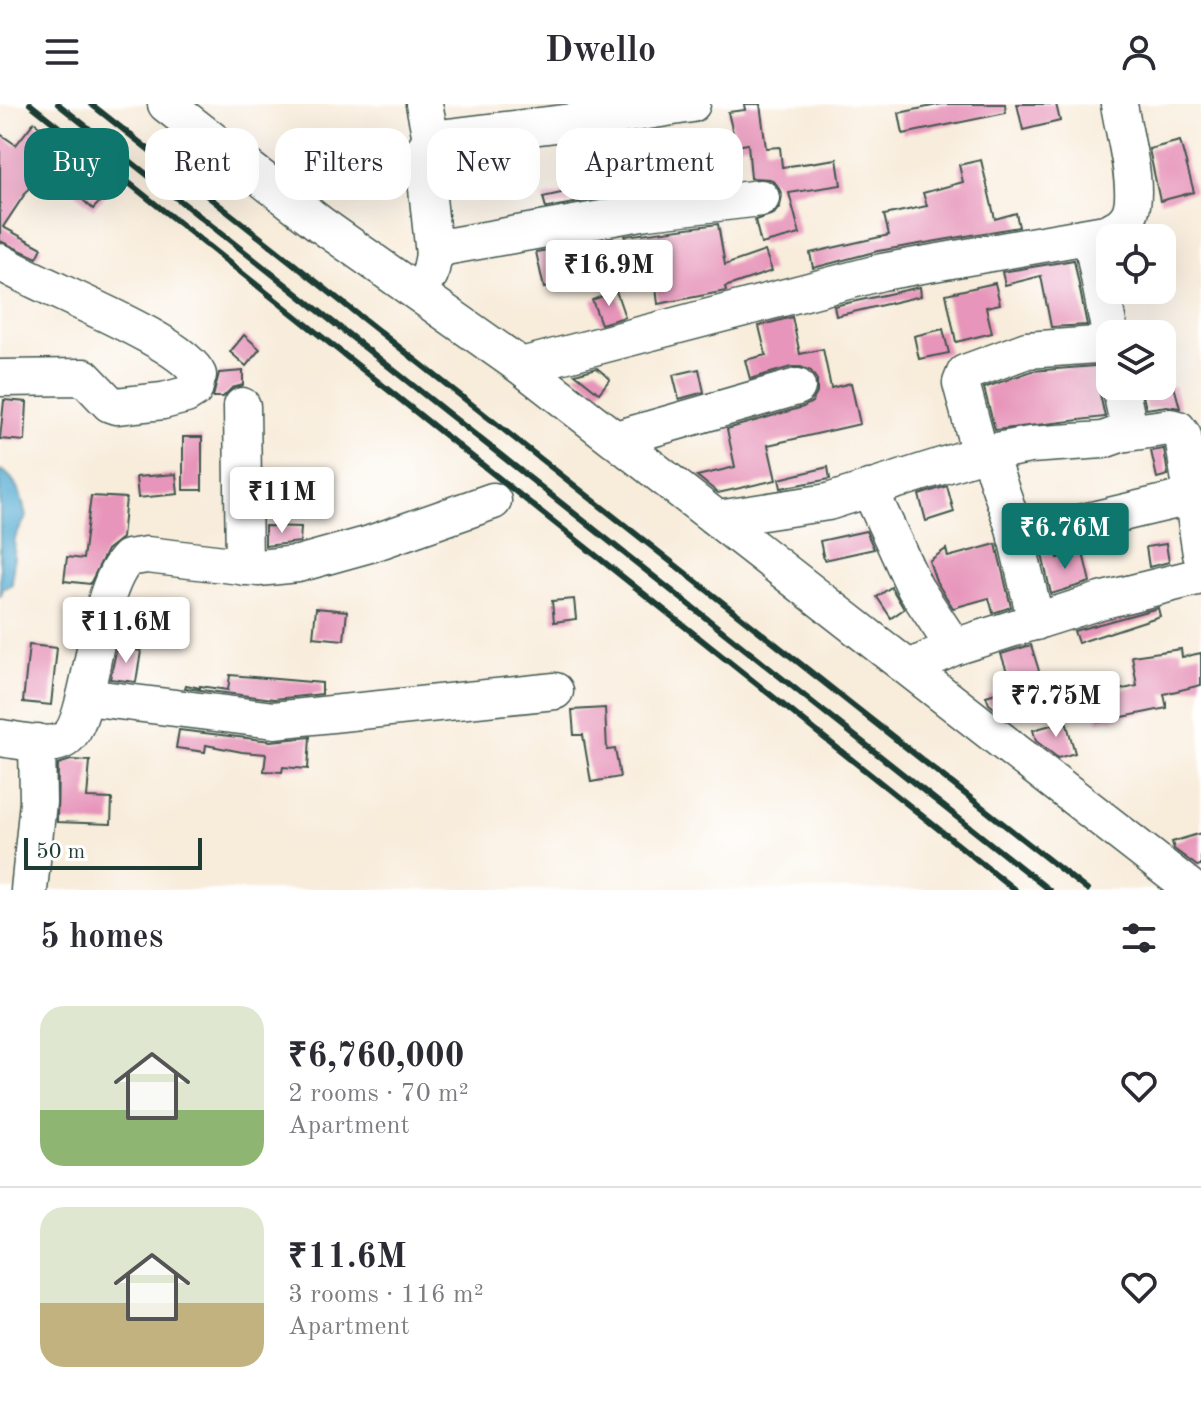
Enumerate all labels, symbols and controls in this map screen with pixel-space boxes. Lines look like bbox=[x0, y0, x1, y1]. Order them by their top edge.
icon: menu bbox=[40, 30, 84, 74]
icon: person bbox=[1117, 30, 1161, 74]
text: Dwello bbox=[545, 34, 656, 70]
chip: Buy bbox=[24, 128, 129, 200]
chip: Rent bbox=[145, 128, 259, 200]
chip: Filters bbox=[275, 128, 411, 200]
chip: New bbox=[427, 128, 540, 200]
chip: Apartment bbox=[556, 128, 743, 200]
map controls bbox=[1096, 224, 1176, 400]
button: locate bbox=[1096, 224, 1176, 304]
pin: ₹16.9M bbox=[544, 240, 674, 308]
text: ₹16.9M bbox=[564, 253, 654, 279]
button: layers bbox=[1096, 320, 1176, 400]
pin: ₹11M bbox=[235, 467, 329, 535]
text: ₹11M bbox=[248, 480, 316, 506]
pin: ₹6.76M bbox=[1000, 503, 1130, 571]
text: ₹6.76M bbox=[1020, 516, 1110, 542]
pin: ₹11.6M bbox=[61, 597, 191, 665]
text: ₹11.6M bbox=[81, 610, 171, 636]
pin: ₹7.75M bbox=[991, 671, 1121, 739]
text: ₹7.75M bbox=[1011, 684, 1101, 710]
scale bar bbox=[24, 834, 202, 870]
text: 50 m bbox=[36, 841, 85, 863]
icon: filters bbox=[1117, 916, 1161, 960]
text: 5 homes bbox=[40, 921, 163, 955]
icon: home bbox=[104, 1038, 200, 1134]
text: ₹6,760,000 bbox=[288, 1040, 465, 1074]
icon: heart bbox=[1117, 1064, 1161, 1108]
text: 2 rooms · 70 m² bbox=[288, 1081, 469, 1107]
text: Apartment bbox=[288, 1113, 410, 1139]
icon: home bbox=[104, 1239, 200, 1335]
text: ₹11.6M bbox=[288, 1241, 406, 1275]
icon: heart bbox=[1117, 1265, 1161, 1309]
text: 3 rooms · 116 m² bbox=[288, 1282, 484, 1308]
text: Apartment bbox=[288, 1314, 410, 1340]

